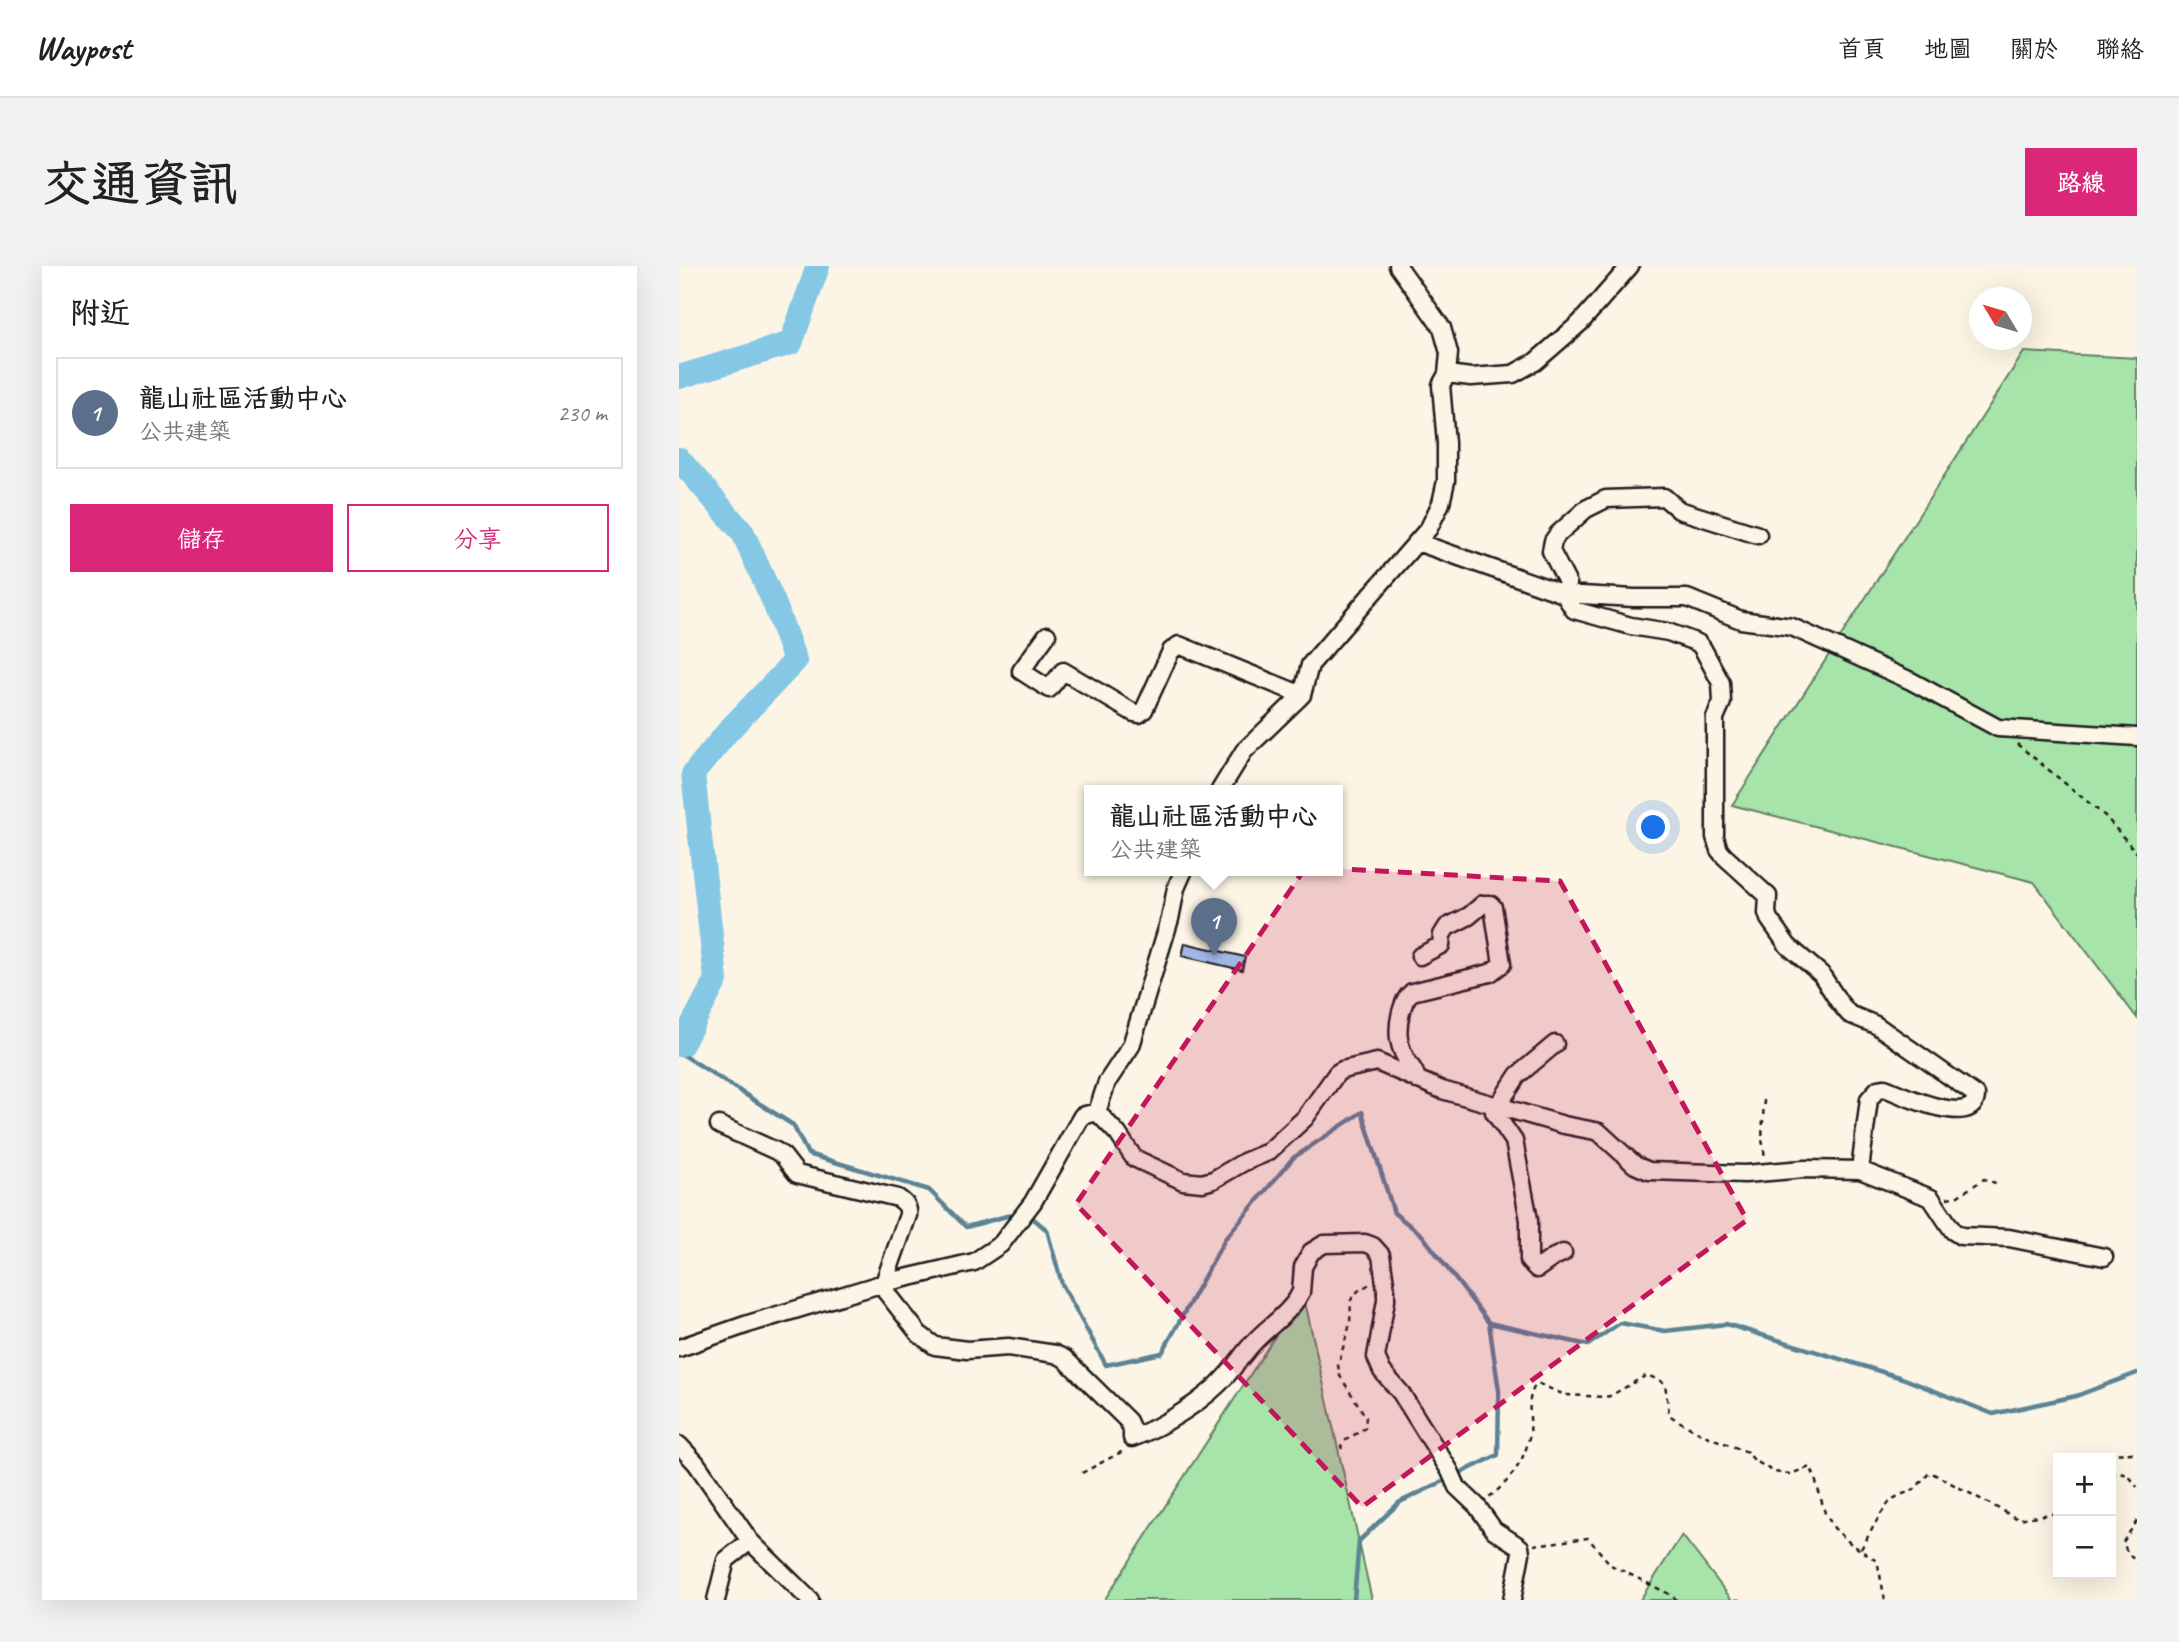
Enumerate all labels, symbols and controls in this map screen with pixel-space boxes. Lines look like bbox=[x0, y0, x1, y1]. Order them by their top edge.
text: Waypost bbox=[35, 27, 131, 69]
text: 首頁 bbox=[1838, 34, 1886, 64]
text: 地圖 bbox=[1924, 34, 1972, 64]
text: 關於 bbox=[2010, 34, 2058, 64]
text: 聯絡 bbox=[2096, 34, 2144, 64]
button: 路線 bbox=[2025, 148, 2137, 216]
text: 交通資訊 bbox=[42, 153, 238, 215]
north arrow bbox=[1969, 287, 2032, 350]
text: 附近 bbox=[70, 294, 130, 332]
text: 龍山社區活動中心 bbox=[139, 382, 347, 415]
text: 1 bbox=[90, 399, 100, 428]
text: 230 m bbox=[558, 399, 607, 428]
text: 公共建築 bbox=[139, 417, 231, 446]
button: 儲存 bbox=[70, 504, 333, 572]
button: 分享 bbox=[347, 504, 609, 572]
popup bbox=[1084, 785, 1343, 876]
text: 龍山社區活動中心 bbox=[1109, 800, 1318, 833]
your location bbox=[1636, 810, 1670, 844]
text: 公共建築 bbox=[1109, 835, 1201, 864]
pin: 1 bbox=[1191, 898, 1237, 956]
map controls bbox=[2053, 1453, 2116, 1579]
button: + bbox=[2053, 1453, 2116, 1516]
button: − bbox=[2053, 1516, 2116, 1579]

